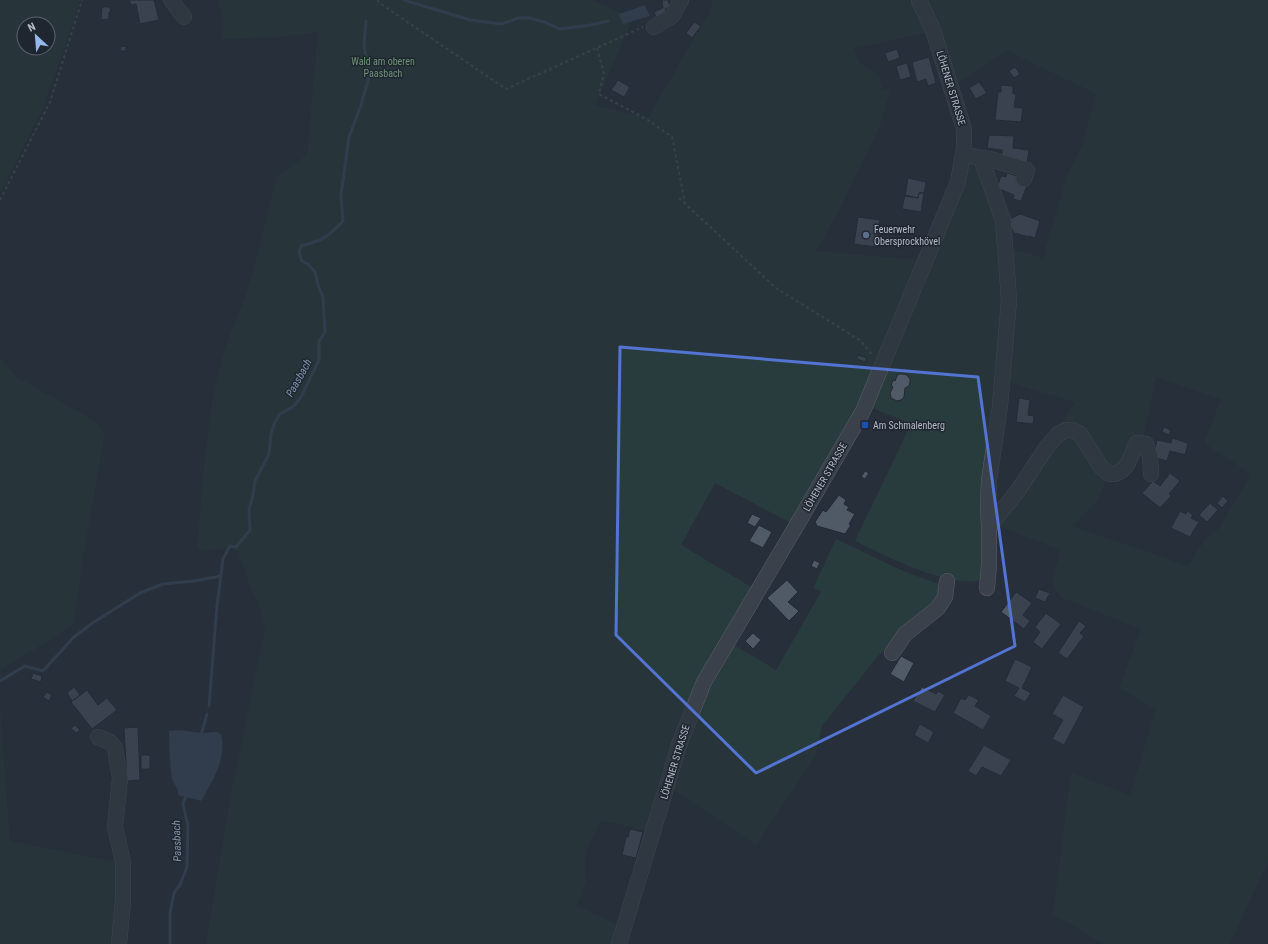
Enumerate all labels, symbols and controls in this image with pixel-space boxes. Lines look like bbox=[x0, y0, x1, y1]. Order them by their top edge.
north arrow bbox=[16, 16, 56, 56]
text: N bbox=[26, 20, 38, 35]
street label: LÖHENER STRASSE bbox=[934, 49, 969, 127]
park label: Wald am oberen Paasbach bbox=[351, 56, 415, 79]
place label: Feuerwehr Obersprockhövel bbox=[874, 224, 940, 247]
marker: Feuerwehr Obersprockhövel bbox=[861, 230, 871, 240]
water label: Paasbach bbox=[283, 357, 315, 399]
marker: Am Schmalenberg bbox=[860, 420, 870, 430]
place label: Am Schmalenberg bbox=[873, 420, 945, 431]
street label: LÖHENER STRASSE bbox=[800, 440, 849, 513]
street label: LÖHENER STRASSE bbox=[657, 723, 692, 801]
water label: Paasbach bbox=[170, 820, 184, 862]

